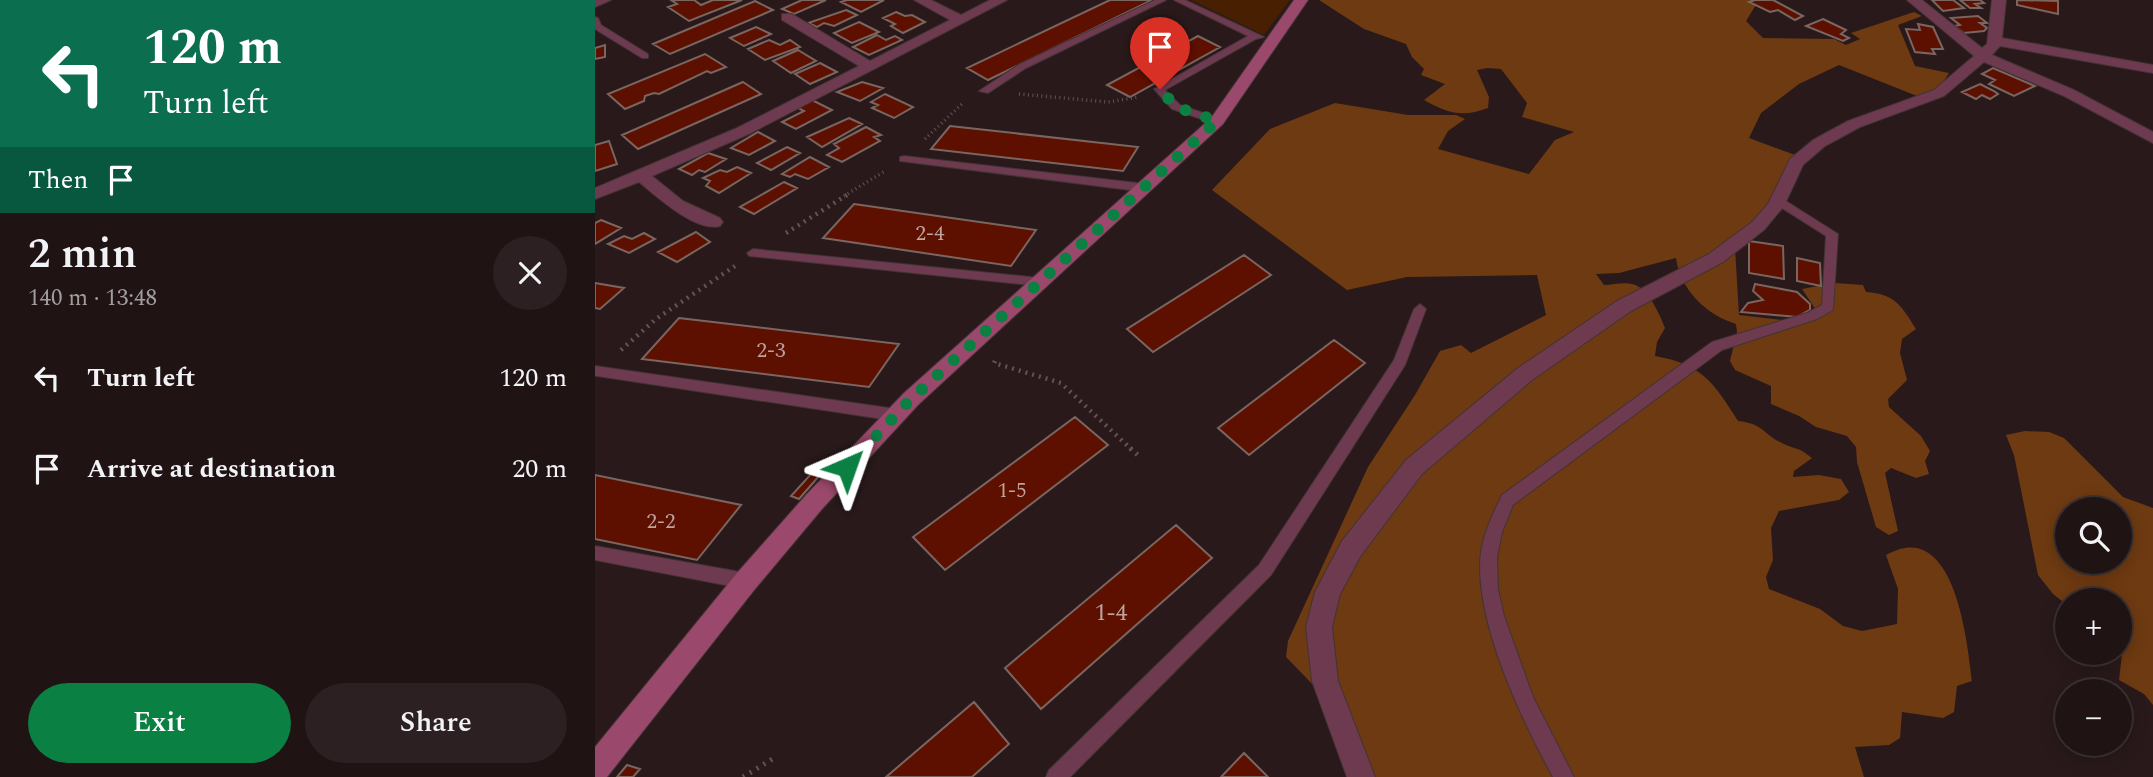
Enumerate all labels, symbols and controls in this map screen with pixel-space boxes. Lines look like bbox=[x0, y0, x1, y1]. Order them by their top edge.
text: 120 m bbox=[143, 11, 282, 86]
pin bbox=[1130, 17, 1190, 89]
icon: left bbox=[28, 28, 119, 119]
icon: arrive bbox=[1141, 28, 1179, 66]
text: Turn left bbox=[143, 79, 269, 128]
text: Then bbox=[28, 160, 88, 200]
icon: arrive bbox=[102, 161, 140, 199]
house number: 2-4 bbox=[916, 218, 945, 250]
text: 2 min bbox=[28, 223, 137, 286]
button: close bbox=[493, 236, 567, 310]
text: 140 m · 13:48 bbox=[28, 281, 157, 316]
house number: 2-3 bbox=[757, 335, 786, 367]
text: Turn left bbox=[87, 358, 195, 398]
text: 120 m bbox=[499, 358, 567, 398]
icon: left bbox=[28, 359, 66, 397]
position arrow bbox=[810, 430, 884, 504]
text: Arrive at destination bbox=[87, 449, 336, 489]
text: 20 m bbox=[512, 449, 567, 489]
icon: arrive bbox=[28, 450, 66, 488]
house number: 1-5 bbox=[998, 475, 1026, 507]
map controls bbox=[2055, 497, 2132, 756]
button: search bbox=[2055, 497, 2132, 574]
house number: 2-2 bbox=[647, 506, 675, 538]
button: + bbox=[2055, 588, 2132, 665]
house number: 1-4 bbox=[1095, 595, 1128, 631]
button: − bbox=[2055, 679, 2132, 756]
button: Exit bbox=[28, 683, 291, 763]
button: Share bbox=[305, 683, 567, 763]

